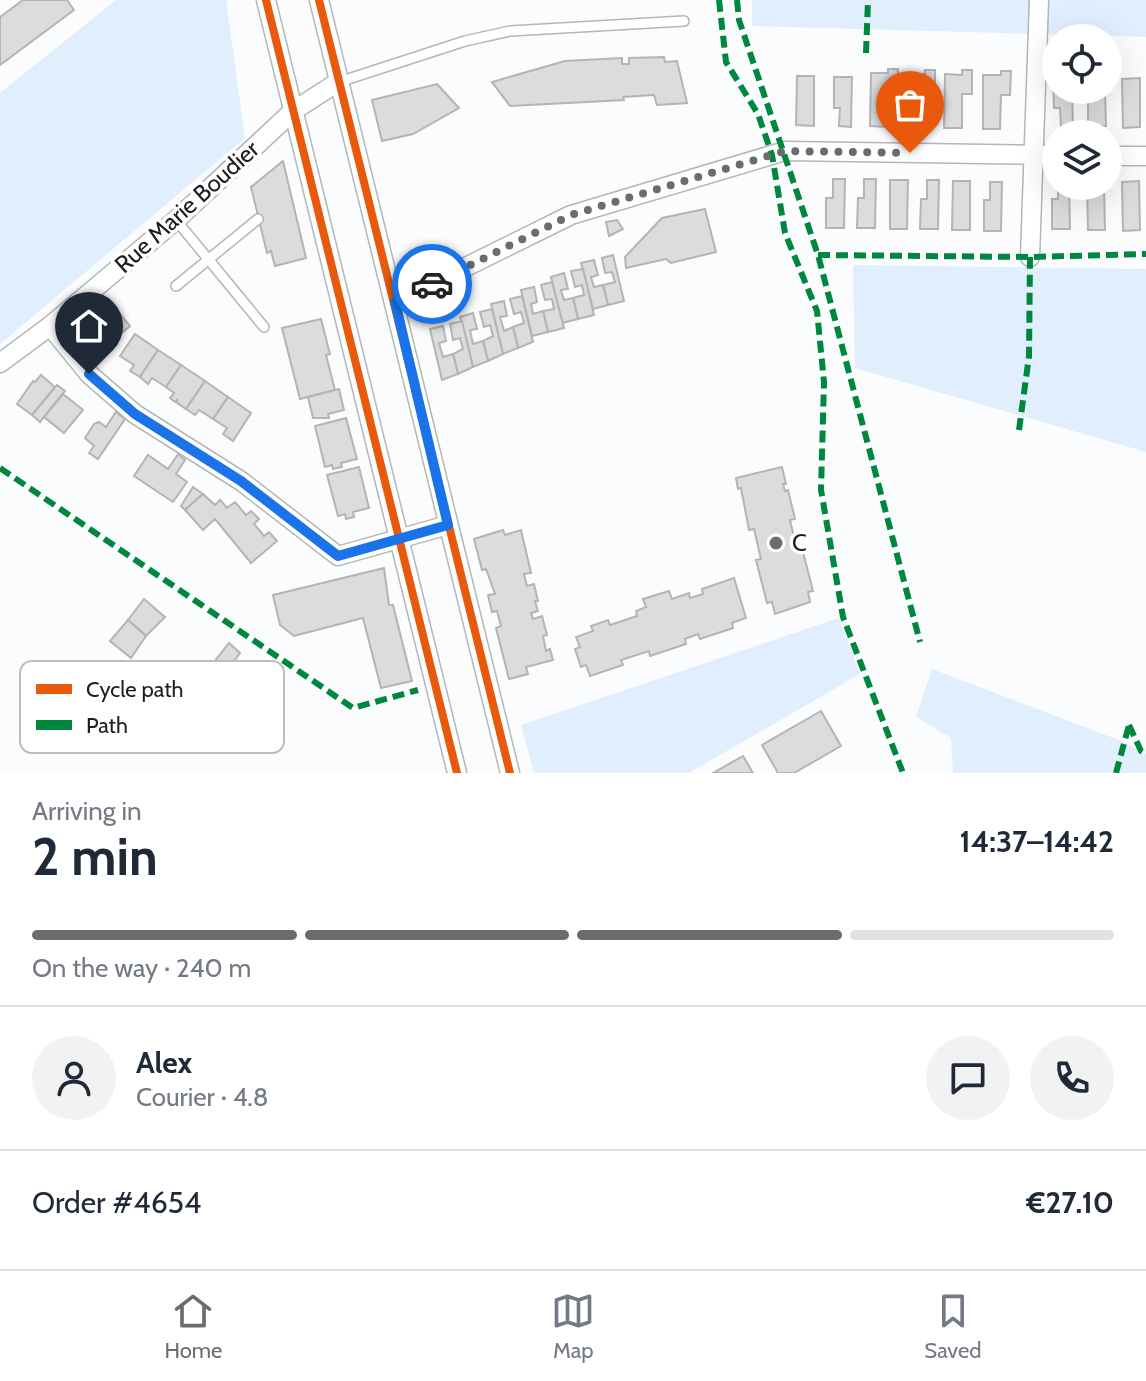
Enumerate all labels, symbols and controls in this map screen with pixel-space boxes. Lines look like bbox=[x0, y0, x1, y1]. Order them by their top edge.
map controls bbox=[1042, 24, 1122, 200]
button: locate bbox=[1042, 24, 1122, 104]
pin bbox=[876, 71, 944, 153]
icon: bag bbox=[888, 83, 932, 127]
button: layers bbox=[1042, 120, 1122, 200]
street label: Rue Marie Boudier bbox=[109, 134, 265, 279]
courier bbox=[392, 244, 472, 324]
icon: car bbox=[410, 262, 454, 306]
pin bbox=[55, 292, 123, 374]
icon: home bbox=[67, 304, 111, 348]
place label: C bbox=[792, 528, 807, 557]
marker: C bbox=[767, 534, 785, 552]
legend bbox=[20, 661, 284, 753]
text: Cycle path bbox=[86, 676, 184, 703]
text: Path bbox=[86, 712, 128, 739]
text: Arriving in bbox=[32, 795, 142, 827]
text: 14:37–14:42 bbox=[960, 823, 1114, 860]
text: 2 min bbox=[32, 825, 158, 888]
text: On the way · 240 m bbox=[32, 952, 251, 984]
button: person bbox=[32, 1036, 116, 1120]
button: chat bbox=[926, 1036, 1010, 1120]
button: phone bbox=[1030, 1036, 1114, 1120]
text: Alex bbox=[136, 1044, 192, 1081]
text: Courier · 4.8 bbox=[136, 1081, 269, 1113]
text: Order #4654 bbox=[32, 1184, 201, 1221]
text: €27.10 bbox=[1026, 1184, 1114, 1221]
tab: Home bbox=[164, 1289, 222, 1364]
tab: Map bbox=[551, 1289, 595, 1364]
tab: Saved bbox=[924, 1289, 981, 1364]

